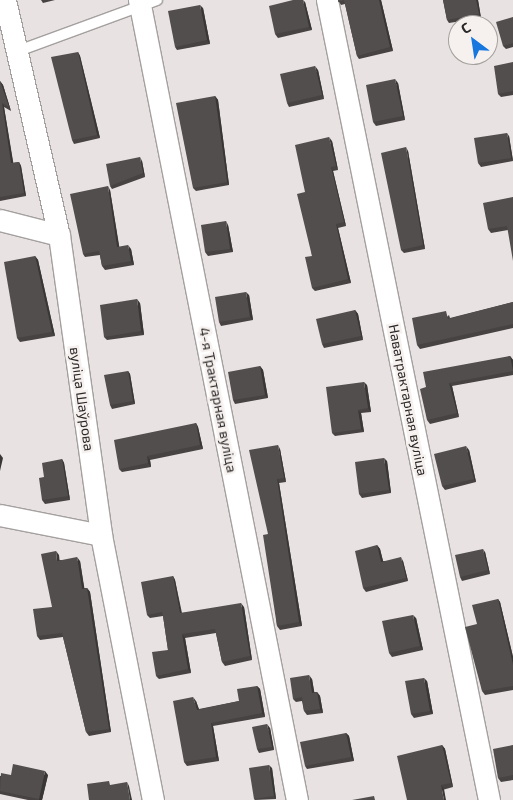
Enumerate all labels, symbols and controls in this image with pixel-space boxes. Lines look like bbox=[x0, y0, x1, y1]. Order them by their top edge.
north arrow bbox=[448, 15, 498, 65]
text: С bbox=[458, 18, 473, 37]
street label: Наватрактарная вуліца bbox=[385, 323, 431, 477]
street label: 4-я Трактарная вуліца bbox=[196, 326, 240, 474]
street label: вуліца Шаўрова bbox=[66, 346, 98, 452]

